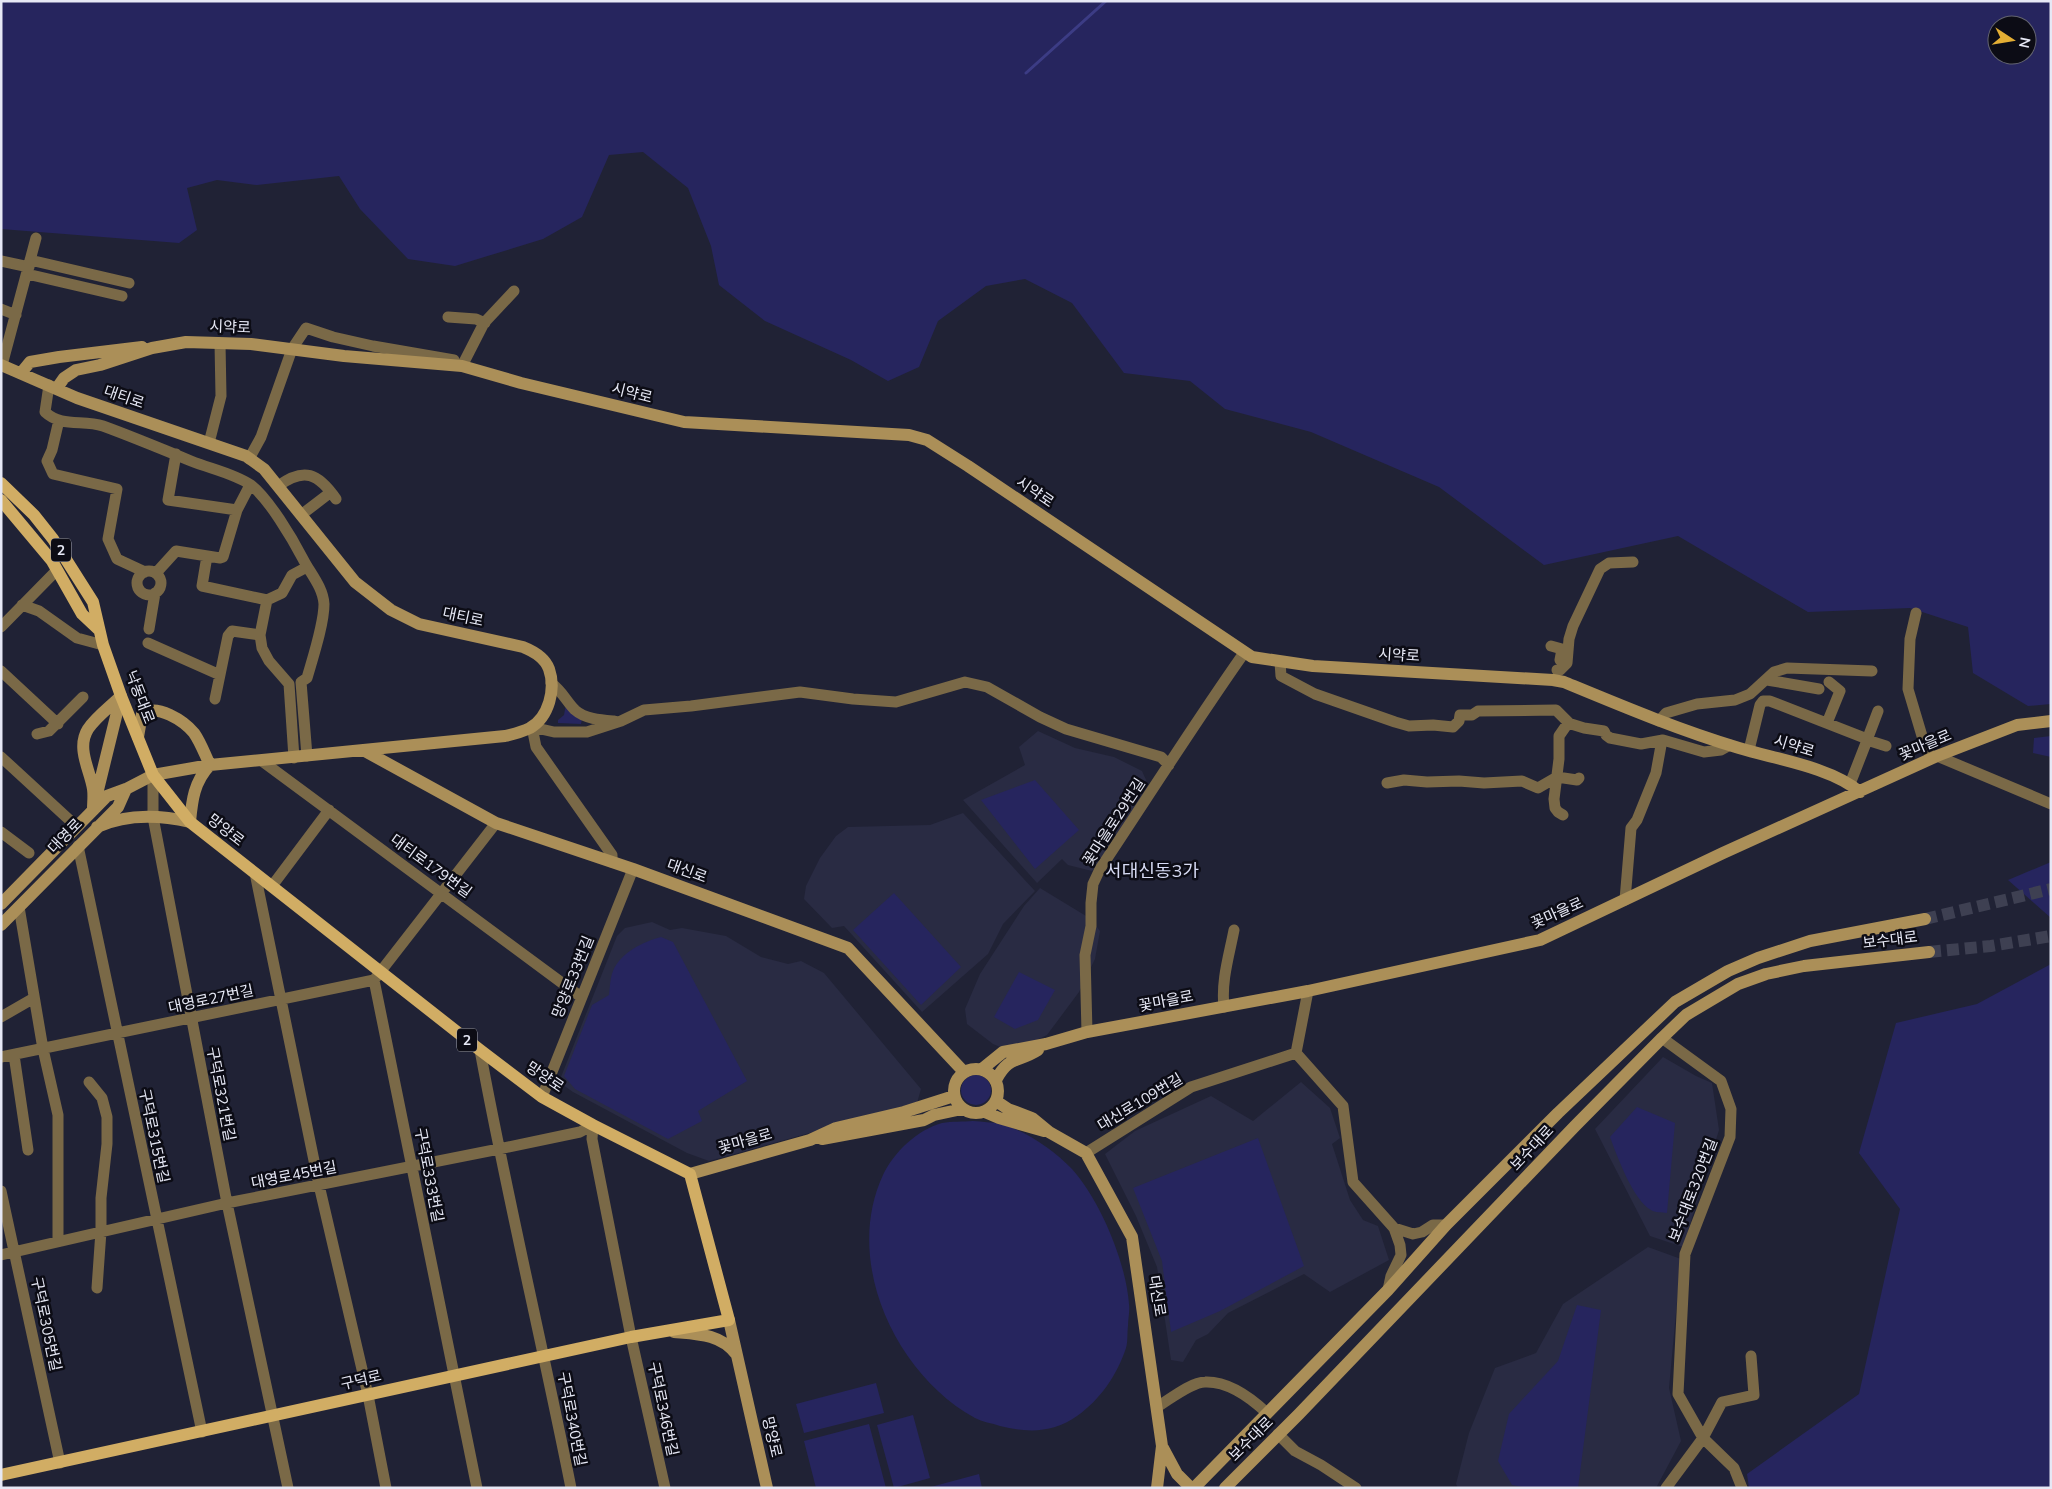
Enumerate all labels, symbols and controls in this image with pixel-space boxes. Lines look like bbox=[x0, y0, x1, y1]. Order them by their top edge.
north arrow bbox=[1987, 15, 2037, 65]
text: N bbox=[2015, 36, 2035, 50]
street label: 시약로 bbox=[209, 316, 251, 337]
street label: 시약로 bbox=[610, 378, 655, 407]
street label: 대티로 bbox=[101, 381, 147, 412]
street label: 시약로 bbox=[1013, 472, 1058, 511]
road number: 2 bbox=[51, 538, 71, 562]
street label: 대티로 bbox=[441, 603, 485, 630]
street label: 시약로 bbox=[1378, 644, 1420, 665]
street label: 낙동대로 bbox=[122, 668, 159, 726]
street label: 꽃마을로 bbox=[1896, 725, 1954, 764]
street label: 시약로 bbox=[1772, 730, 1817, 761]
street label: 꽃마을로29번길 bbox=[1078, 774, 1149, 869]
street label: 망양로 bbox=[204, 809, 248, 850]
street label: 대영로 bbox=[43, 814, 86, 857]
street label: 대티로179번길 bbox=[387, 830, 476, 901]
street label: 대신로 bbox=[664, 855, 710, 887]
district label: 서대신동3가 bbox=[1105, 859, 1199, 882]
street label: 꽃마을로 bbox=[1528, 893, 1586, 932]
street label: 보수대로 bbox=[1861, 927, 1918, 952]
street label: 망양로33번길 bbox=[547, 933, 598, 1021]
street label: 대영로27번길 bbox=[166, 980, 255, 1017]
street label: 꽃마을로 bbox=[1137, 986, 1195, 1015]
road number: 2 bbox=[457, 1028, 477, 1052]
street label: 구덕로321번길 bbox=[203, 1045, 240, 1143]
street label: 망양로 bbox=[523, 1057, 568, 1096]
street label: 대신로109번길 bbox=[1094, 1069, 1186, 1134]
street label: 구덕로315번길 bbox=[135, 1087, 174, 1185]
street label: 보수대로 bbox=[1506, 1121, 1557, 1174]
street label: 꽃마을로 bbox=[716, 1124, 774, 1157]
street label: 구덕로333번길 bbox=[411, 1126, 448, 1224]
street label: 보수대로320번길 bbox=[1664, 1135, 1721, 1244]
street label: 대영로45번길 bbox=[249, 1157, 338, 1192]
street label: 대신로 bbox=[1145, 1274, 1170, 1318]
street label: 구덕로305번길 bbox=[27, 1275, 66, 1373]
street label: 구덕로346번길 bbox=[644, 1360, 683, 1458]
street label: 구덕로 bbox=[339, 1366, 383, 1393]
street label: 구덕로340번길 bbox=[554, 1370, 591, 1468]
street label: 보수대로 bbox=[1224, 1412, 1277, 1465]
street label: 망양로 bbox=[759, 1415, 786, 1459]

